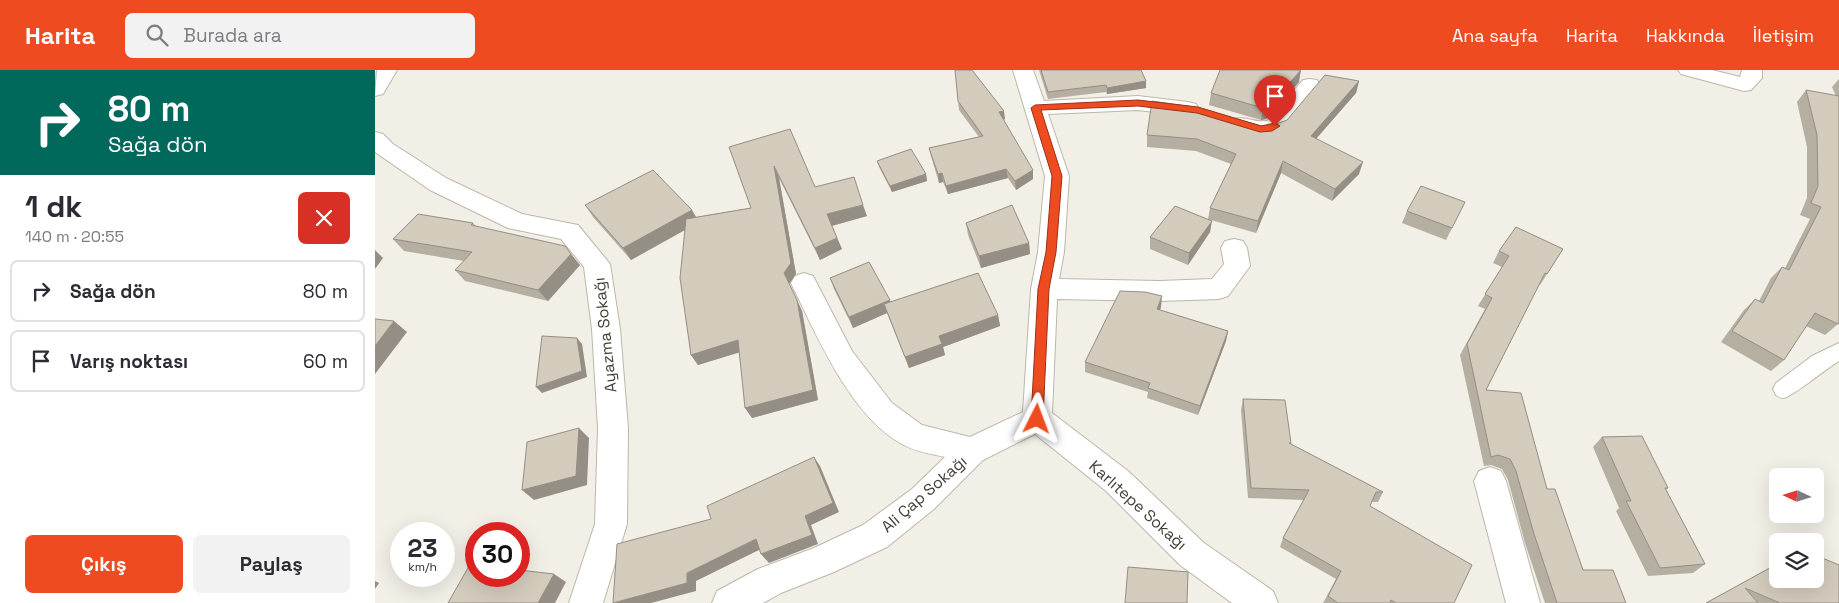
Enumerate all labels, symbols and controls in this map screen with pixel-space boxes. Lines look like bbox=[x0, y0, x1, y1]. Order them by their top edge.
search box bbox=[125, 13, 475, 58]
text: Harita bbox=[25, 20, 95, 51]
icon: search bbox=[143, 21, 171, 49]
text: Burada ara bbox=[183, 23, 282, 48]
text: Ana sayfa bbox=[1452, 24, 1538, 47]
text: Harita bbox=[1566, 24, 1618, 47]
text: Hakkında bbox=[1646, 24, 1725, 47]
text: İletişim bbox=[1753, 24, 1814, 47]
pin bbox=[1254, 75, 1296, 126]
icon: arrive bbox=[1261, 82, 1289, 110]
text: 80 m bbox=[108, 87, 190, 131]
icon: right bbox=[25, 90, 90, 155]
text: Sağa dön bbox=[108, 130, 208, 158]
text: 1 dk bbox=[25, 187, 82, 226]
button: close bbox=[298, 192, 350, 244]
text: 140 m · 20:55 bbox=[25, 226, 124, 247]
street label: Ayazma Sokağı bbox=[589, 276, 621, 394]
icon: right bbox=[27, 277, 55, 305]
text: Sağa dön bbox=[70, 279, 156, 304]
text: 80 m bbox=[303, 279, 348, 304]
icon: arrive bbox=[27, 347, 55, 375]
text: Varış noktası bbox=[70, 349, 188, 374]
text: 60 m bbox=[303, 349, 348, 374]
position arrow bbox=[1010, 392, 1062, 444]
street label: Ali Çap Sokağı bbox=[877, 451, 971, 537]
street label: Karlıtepe Sokağı bbox=[1085, 456, 1191, 554]
north arrow bbox=[1769, 468, 1824, 522]
map controls bbox=[1769, 468, 1824, 588]
speed limit sign: 30 bbox=[465, 522, 530, 587]
text: 23 bbox=[407, 532, 438, 564]
button: layers bbox=[1769, 533, 1824, 588]
button: Çıkış bbox=[25, 535, 183, 593]
button: Paylaş bbox=[193, 535, 350, 593]
text: km/h bbox=[408, 559, 437, 575]

